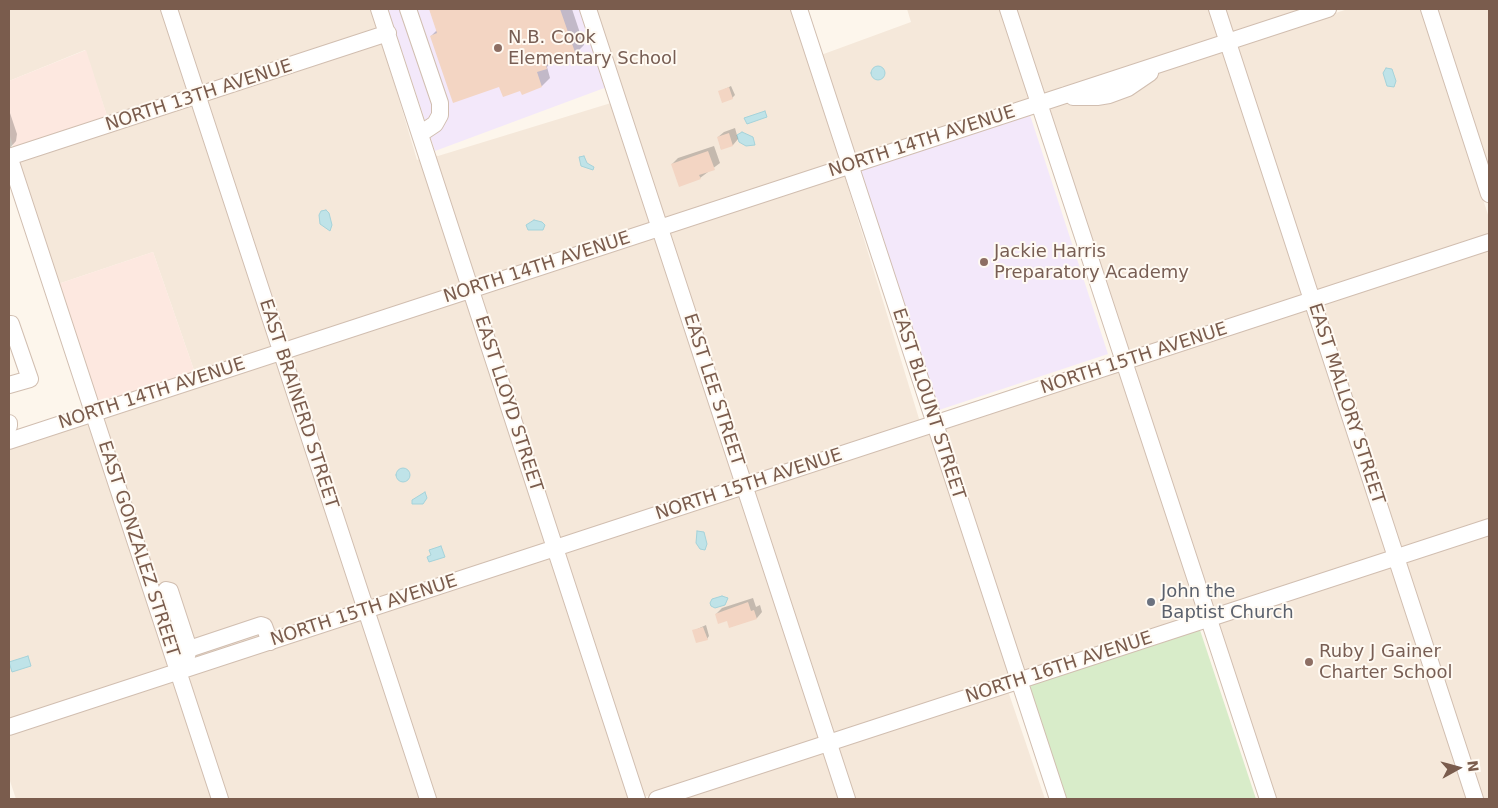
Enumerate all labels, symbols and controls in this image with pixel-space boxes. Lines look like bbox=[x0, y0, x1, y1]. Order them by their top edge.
place label: N.B. Cook Elementary School bbox=[508, 27, 677, 70]
marker: N.B. Cook Elementary School bbox=[492, 42, 504, 54]
street label: NORTH 13TH AVENUE bbox=[103, 56, 295, 136]
street label: NORTH 14TH AVENUE bbox=[826, 102, 1018, 182]
street label: NORTH 14TH AVENUE bbox=[441, 228, 633, 308]
place label: Jackie Harris Preparatory Academy bbox=[994, 241, 1189, 284]
marker: Jackie Harris Preparatory Academy bbox=[978, 256, 990, 268]
street label: EAST BRAINERD STREET bbox=[254, 296, 342, 512]
street label: EAST MALLORY STREET bbox=[1303, 301, 1389, 507]
street label: EAST BLOUNT STREET bbox=[887, 306, 969, 502]
street label: EAST LEE STREET bbox=[678, 311, 748, 469]
street label: EAST LLOYD STREET bbox=[469, 313, 547, 495]
street label: NORTH 15TH AVENUE bbox=[1038, 319, 1230, 399]
street label: NORTH 14TH AVENUE bbox=[56, 354, 248, 434]
street label: EAST GONZALEZ STREET bbox=[93, 438, 183, 660]
street label: NORTH 15TH AVENUE bbox=[653, 445, 845, 525]
street label: NORTH 15TH AVENUE bbox=[268, 571, 460, 651]
place label: John the Baptist Church bbox=[1161, 581, 1294, 624]
marker: John the Baptist Church bbox=[1145, 596, 1157, 608]
street label: NORTH 16TH AVENUE bbox=[963, 628, 1155, 708]
place label: Ruby J Gainer Charter School bbox=[1319, 641, 1452, 684]
marker: Ruby J Gainer Charter School bbox=[1303, 656, 1315, 668]
north arrow bbox=[1433, 743, 1483, 793]
text: N bbox=[1464, 759, 1482, 773]

